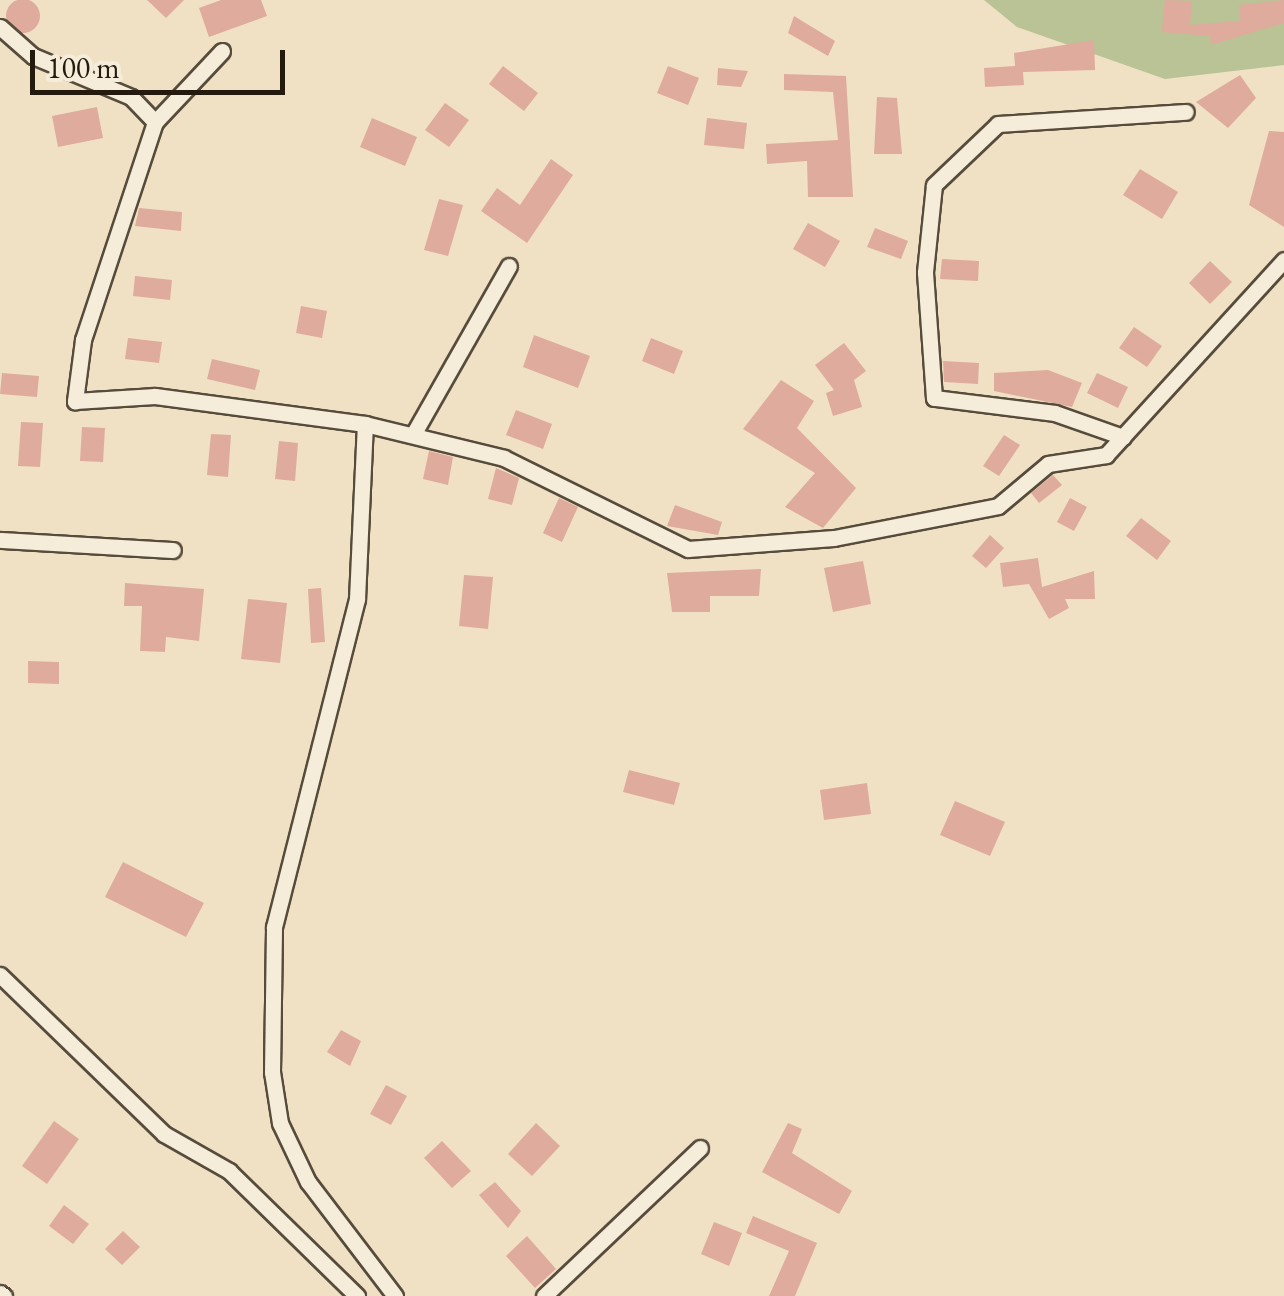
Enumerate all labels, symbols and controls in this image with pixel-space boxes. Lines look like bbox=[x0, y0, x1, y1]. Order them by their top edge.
scale bar bbox=[35, 30, 290, 92]
text: 100 m bbox=[47, 48, 120, 87]

